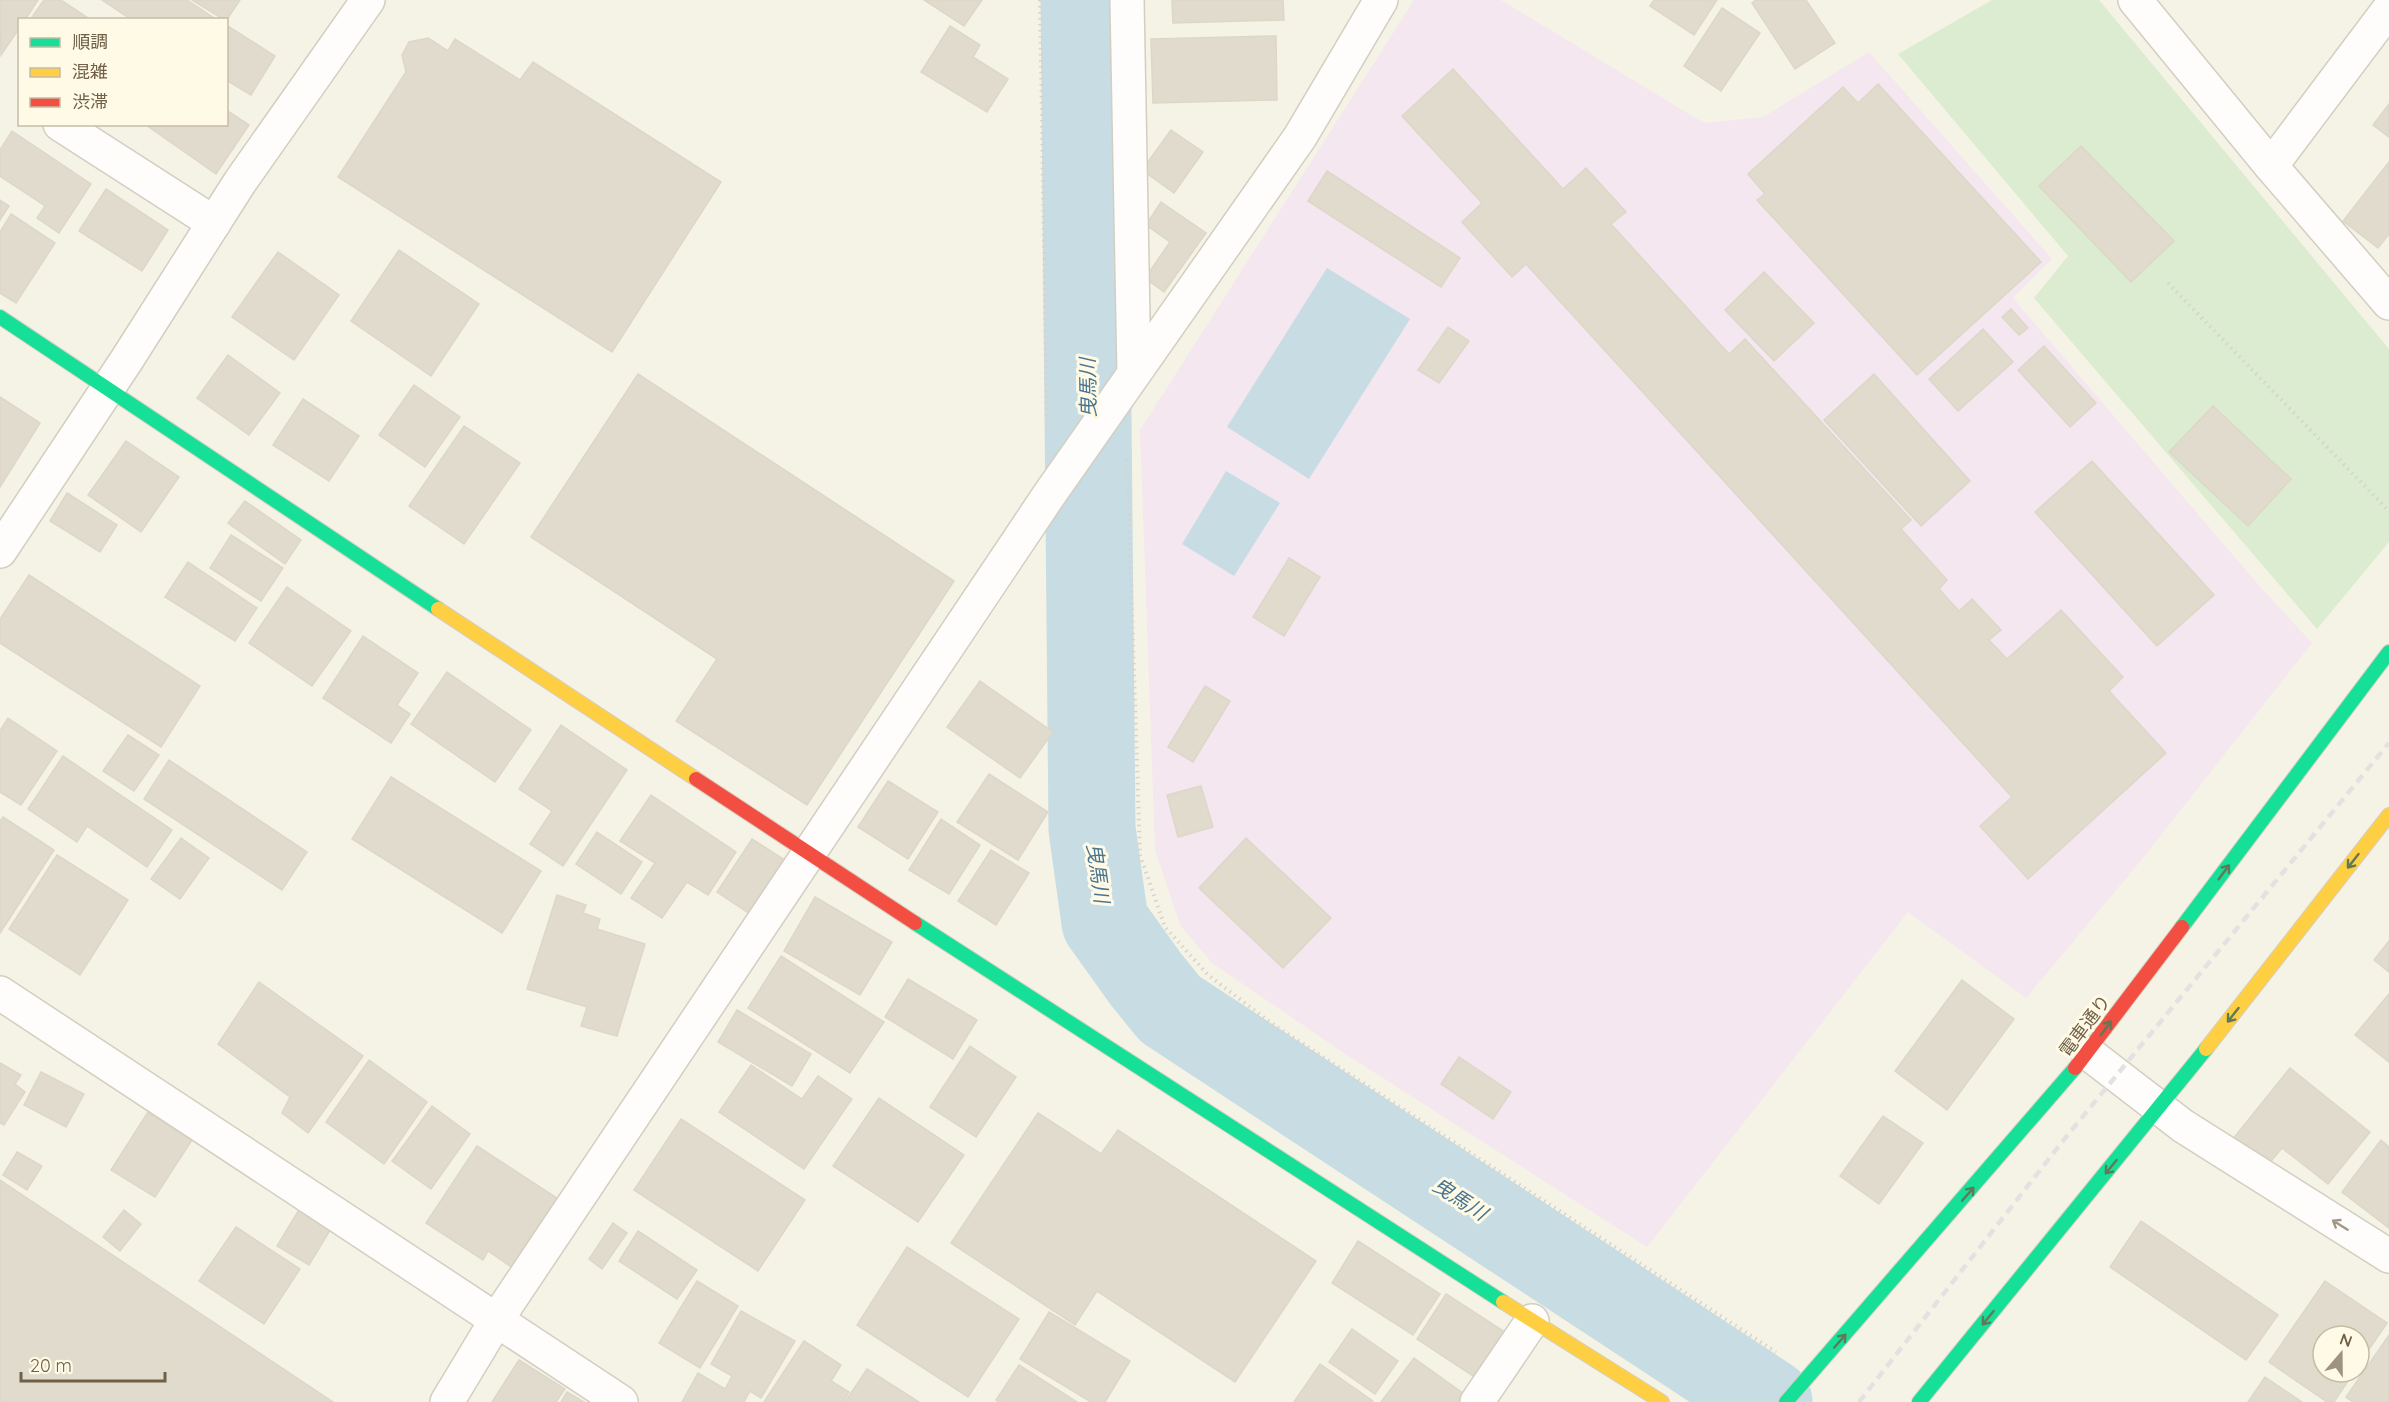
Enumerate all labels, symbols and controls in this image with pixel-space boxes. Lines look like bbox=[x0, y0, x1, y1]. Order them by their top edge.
legend bbox=[18, 18, 228, 126]
text: 順調 bbox=[72, 30, 108, 53]
text: 混雑 bbox=[72, 60, 108, 83]
text: 渋滞 bbox=[72, 90, 108, 113]
water label: 曳馬川 bbox=[1074, 356, 1101, 418]
water label: 曳馬川 bbox=[1082, 841, 1115, 906]
one-way arrow bbox=[2346, 853, 2359, 869]
one-way arrow bbox=[2217, 865, 2230, 881]
street label: 電車通り bbox=[2054, 990, 2115, 1061]
one-way arrow bbox=[2226, 1007, 2239, 1023]
one-way arrow bbox=[2100, 1021, 2113, 1037]
one-way arrow bbox=[2105, 1159, 2118, 1175]
water label: 曳馬川 bbox=[1428, 1172, 1494, 1226]
one-way arrow bbox=[1961, 1187, 1975, 1202]
one-way arrow bbox=[2331, 1218, 2348, 1231]
one-way arrow bbox=[1981, 1310, 1994, 1326]
north arrow bbox=[2311, 1324, 2371, 1384]
text: N bbox=[2337, 1328, 2355, 1351]
one-way arrow bbox=[1833, 1334, 1847, 1349]
scale bar bbox=[21, 1345, 165, 1383]
text: 20 m bbox=[30, 1354, 72, 1377]

